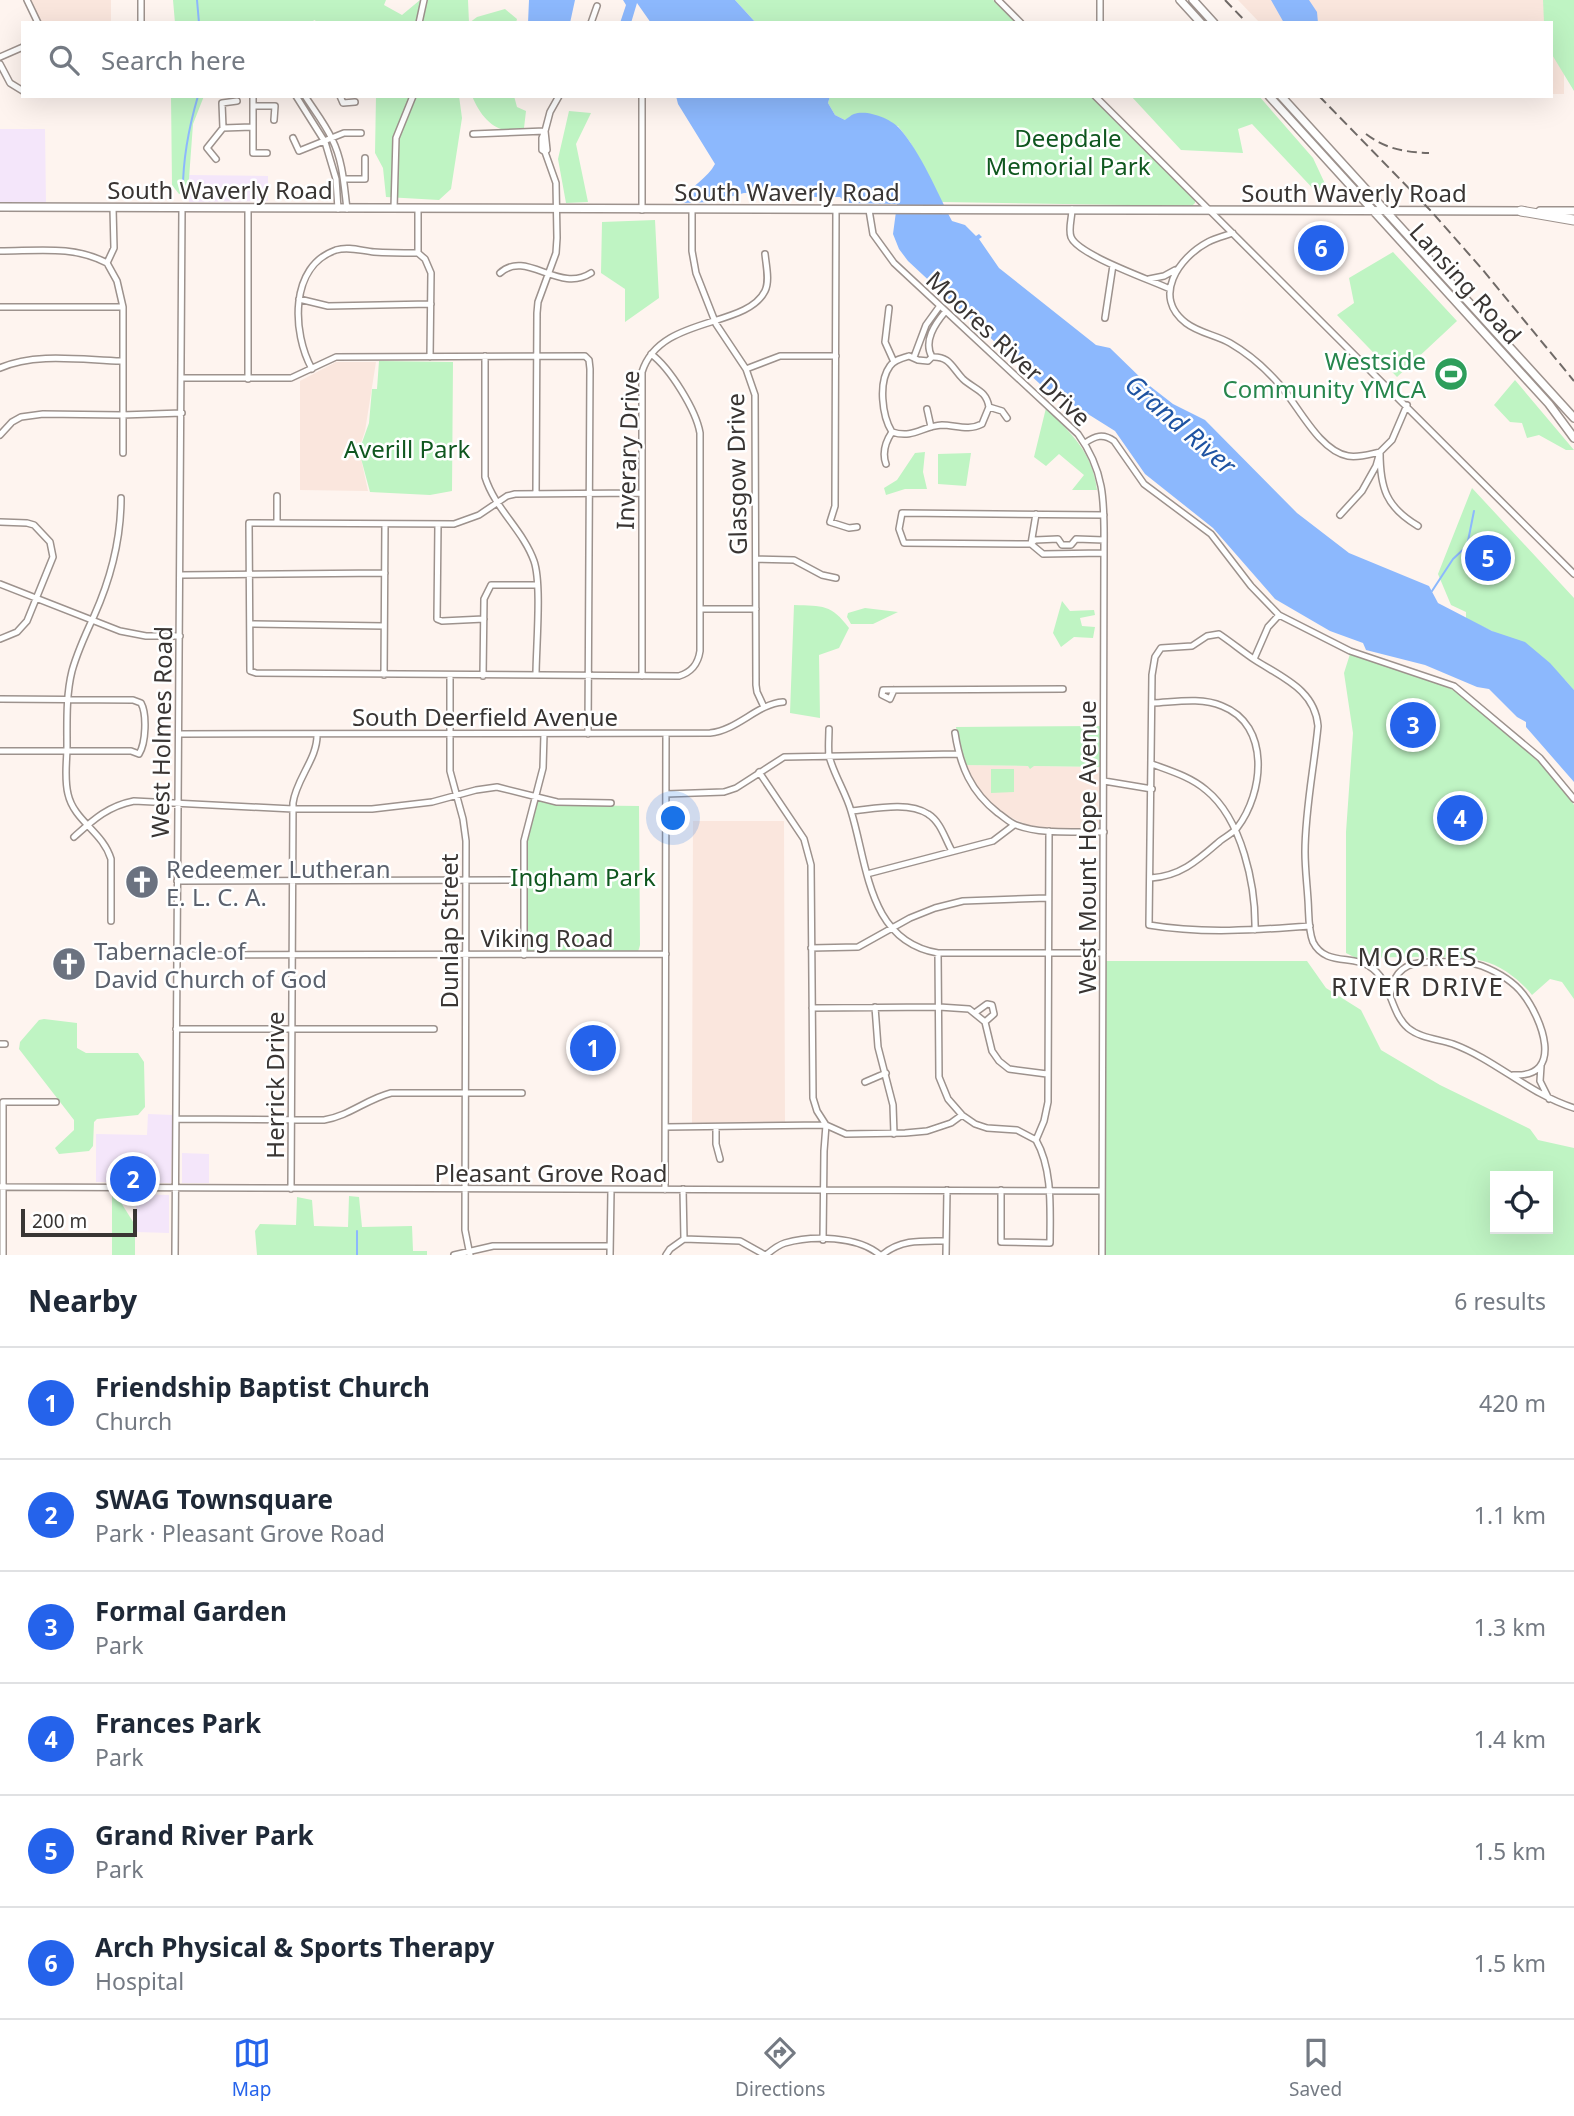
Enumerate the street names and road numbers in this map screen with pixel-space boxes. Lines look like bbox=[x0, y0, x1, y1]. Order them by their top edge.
street label: South Waverly Road bbox=[107, 173, 333, 206]
street label: South Waverly Road bbox=[674, 175, 900, 208]
street label: South Waverly Road bbox=[1241, 176, 1467, 209]
street label: Lansing Road bbox=[1403, 215, 1529, 351]
street label: Moores River Drive bbox=[920, 263, 1098, 433]
street label: Inverary Drive bbox=[608, 370, 646, 530]
street label: Glasgow Drive bbox=[718, 393, 754, 555]
street label: West Holmes Road bbox=[143, 626, 179, 838]
street label: South Deerfield Avenue bbox=[352, 700, 618, 733]
street label: West Mount Hope Avenue bbox=[1070, 700, 1103, 994]
street label: Dunlap Street bbox=[432, 853, 465, 1008]
street label: Viking Road bbox=[480, 921, 614, 954]
street label: Herrick Drive bbox=[258, 1011, 291, 1159]
street label: Pleasant Grove Road bbox=[435, 1156, 668, 1189]

